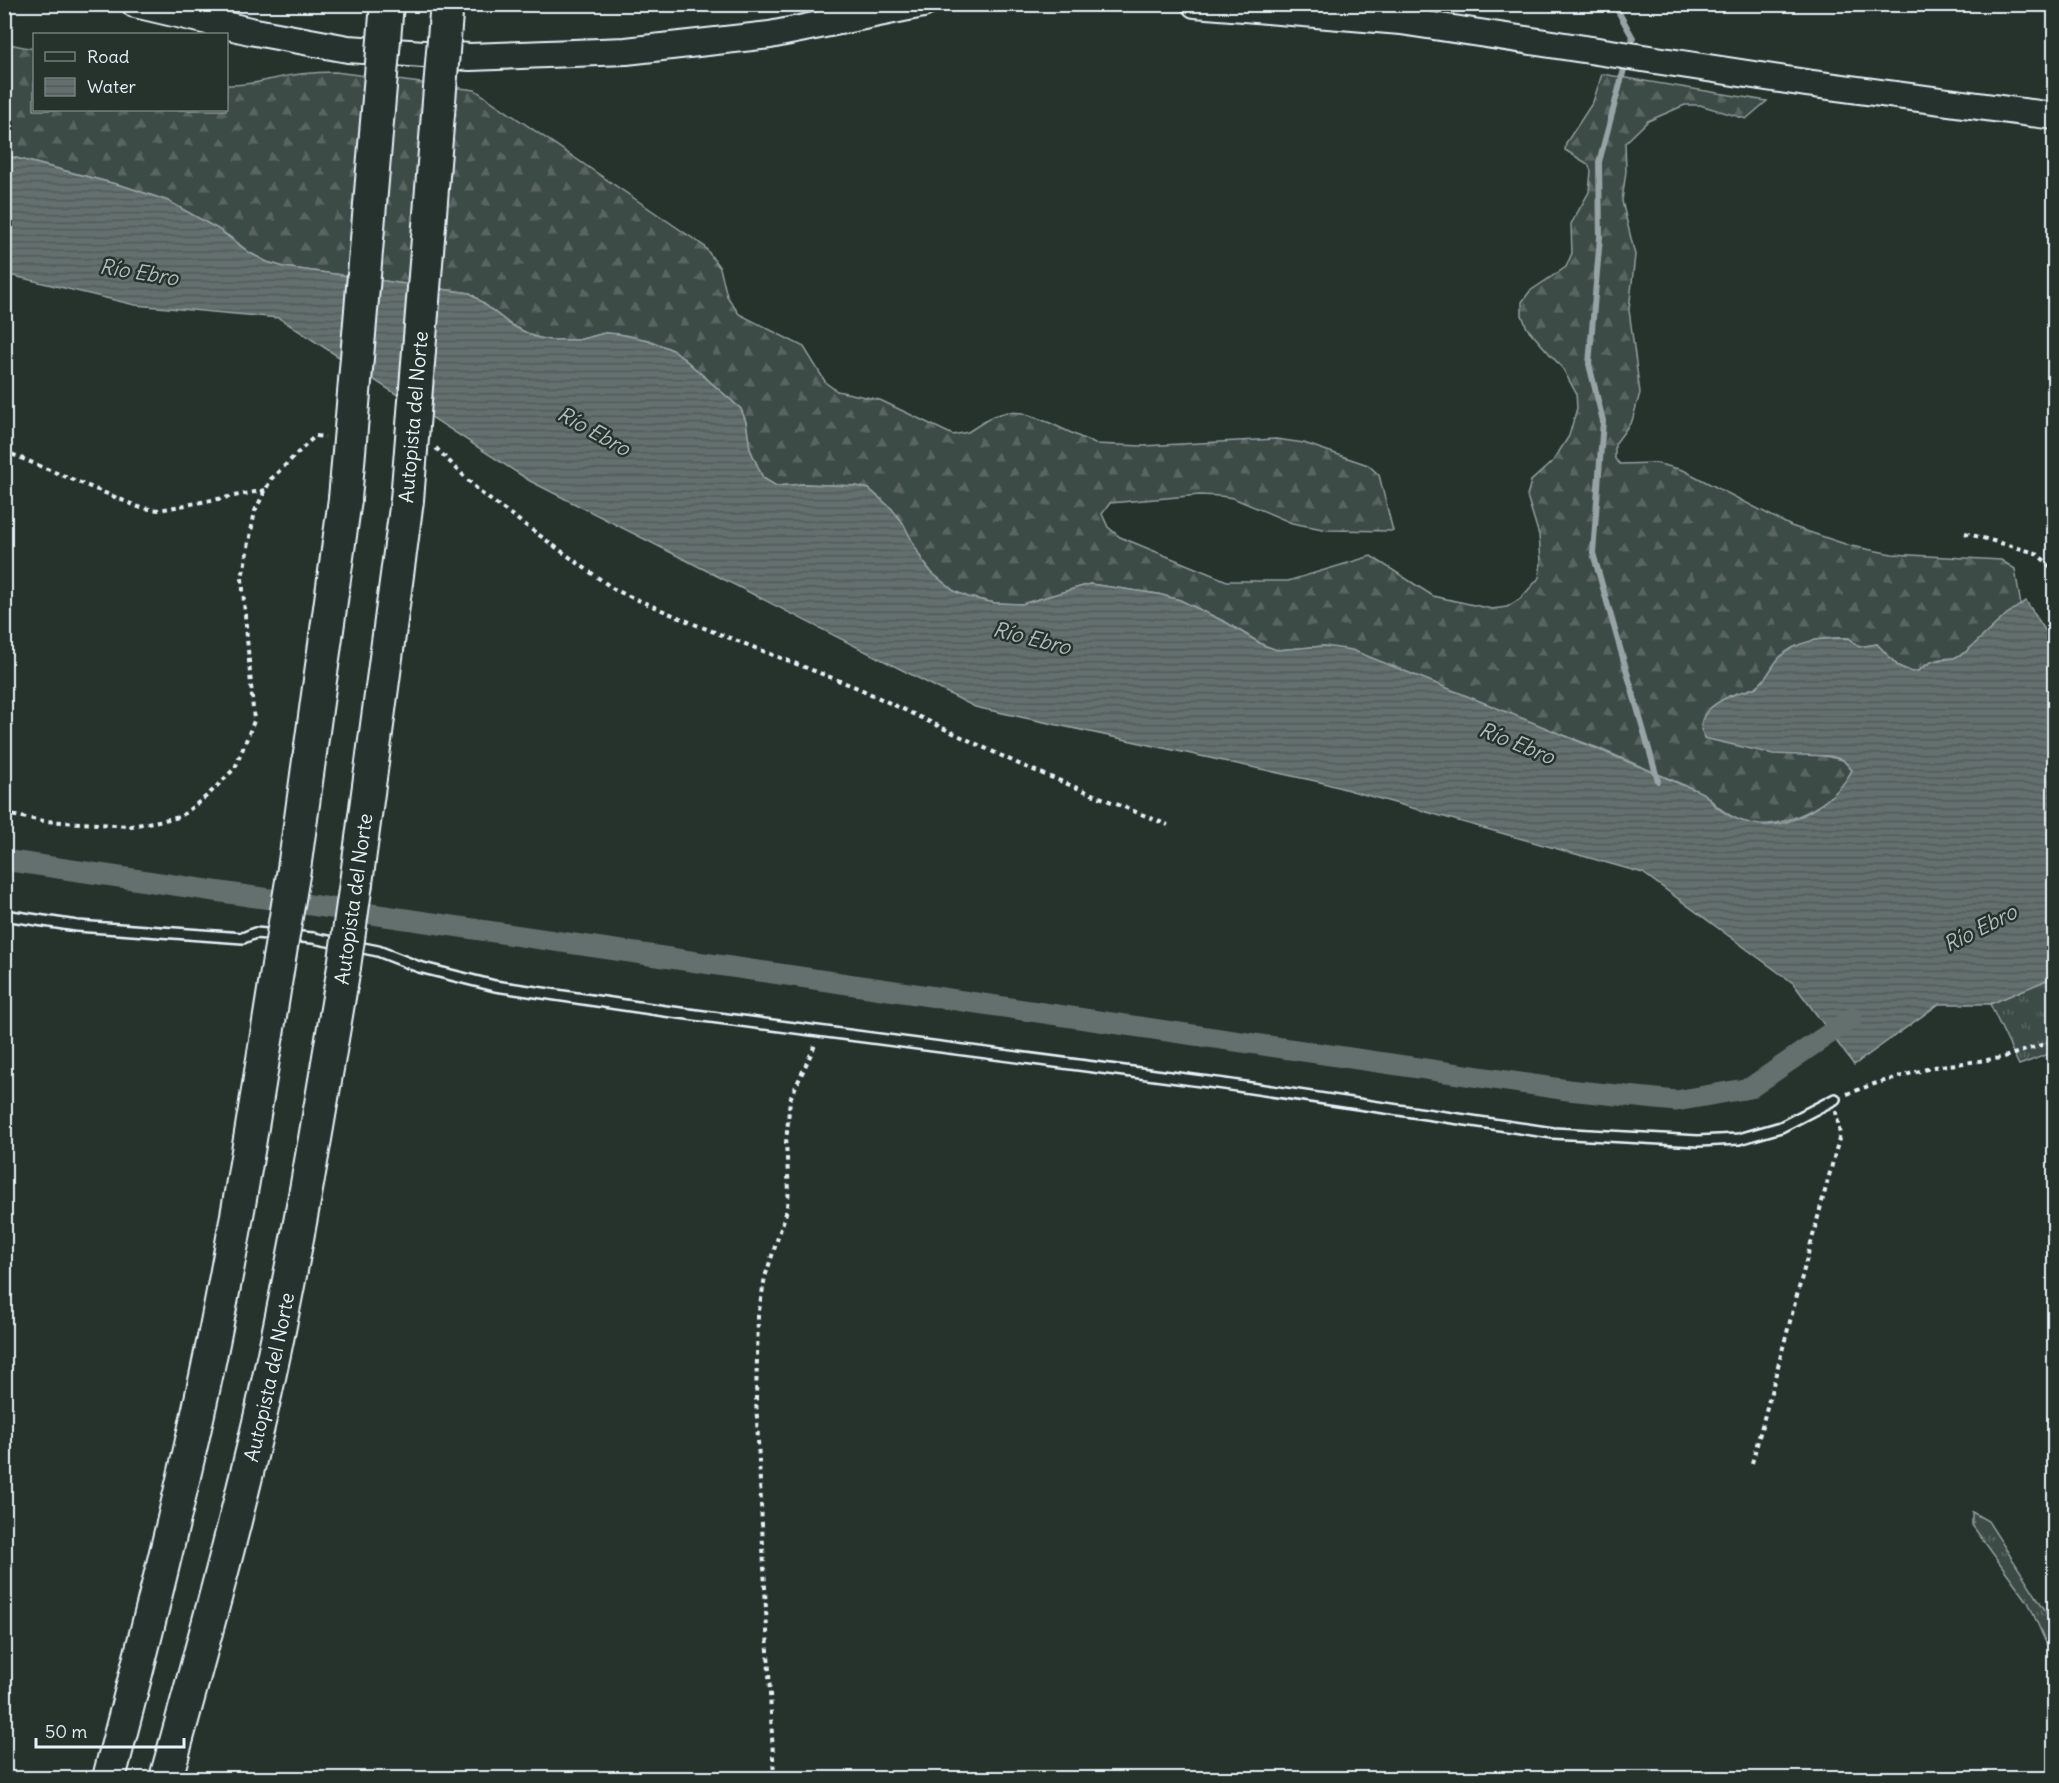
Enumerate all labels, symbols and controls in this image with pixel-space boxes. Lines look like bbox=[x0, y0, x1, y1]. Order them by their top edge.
legend bbox=[33, 33, 228, 111]
text: Road bbox=[87, 45, 130, 68]
text: Water bbox=[87, 75, 137, 98]
water label: Río Ebro bbox=[98, 252, 181, 292]
street label: Autopista del Norte bbox=[393, 330, 433, 504]
water label: Río Ebro bbox=[553, 400, 636, 463]
water label: Río Ebro bbox=[990, 615, 1075, 661]
water label: Río Ebro bbox=[1475, 716, 1560, 771]
street label: Autopista del Norte bbox=[329, 812, 377, 986]
water label: Río Ebro bbox=[1939, 898, 2022, 958]
street label: Autopista del Norte bbox=[238, 1290, 299, 1464]
scale bar bbox=[36, 1711, 184, 1749]
text: 50 m bbox=[45, 1720, 87, 1743]

